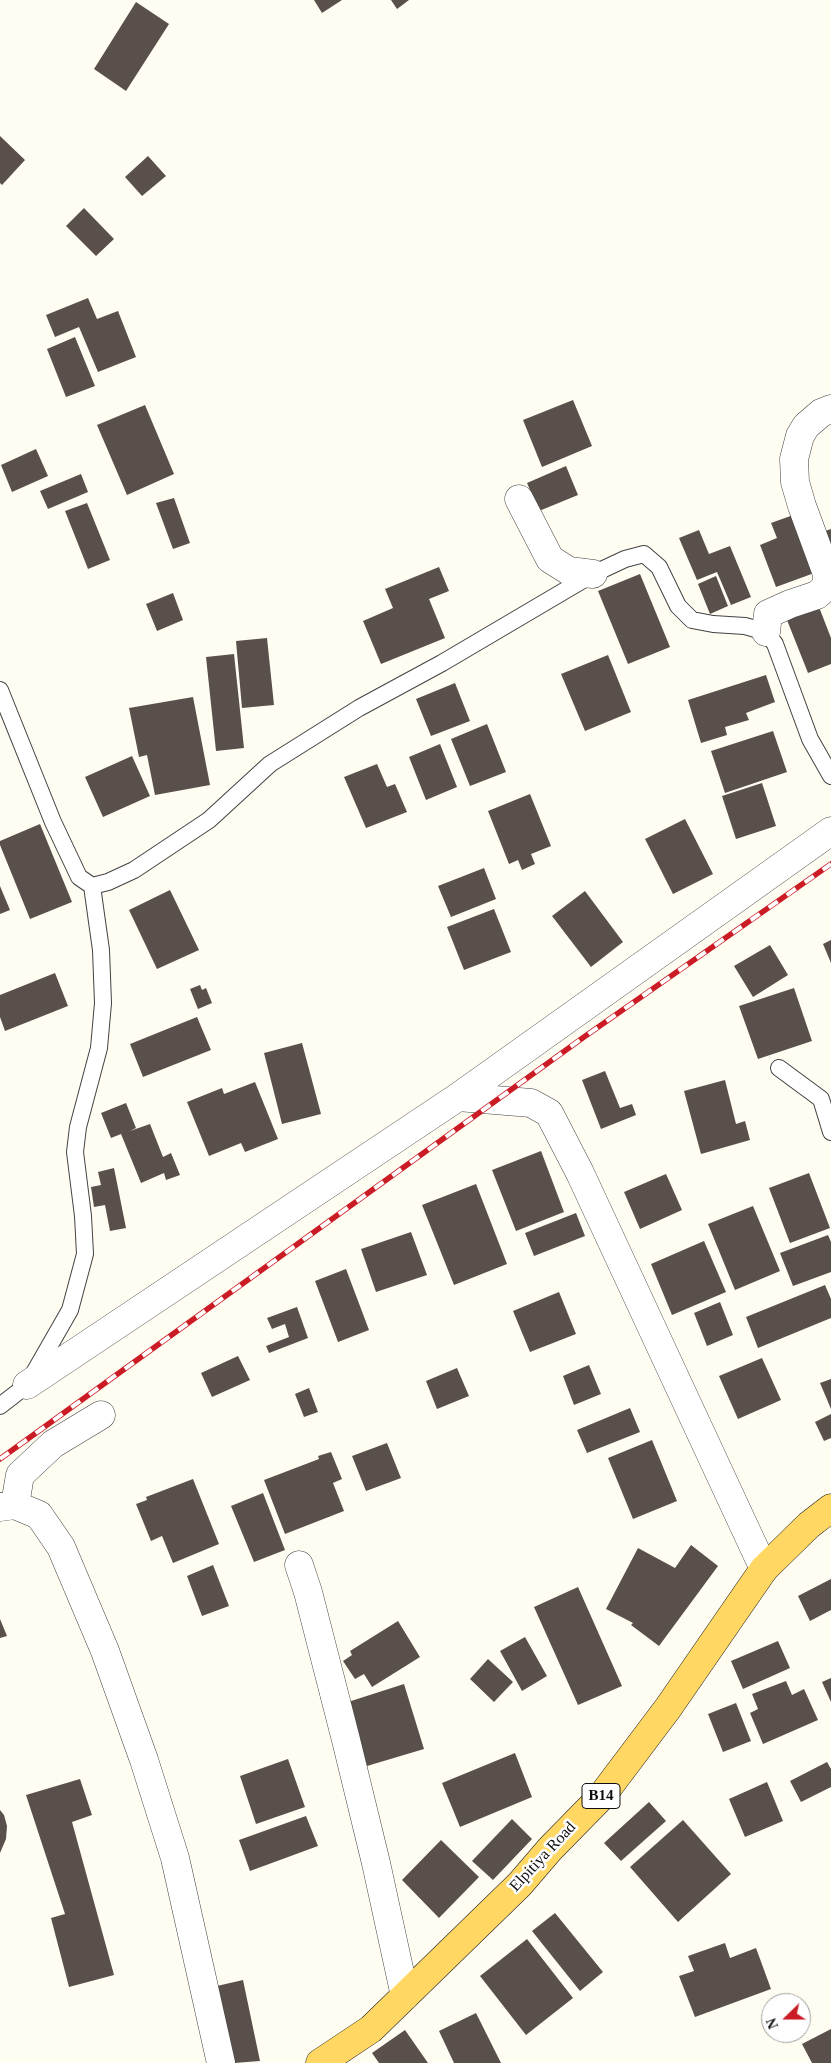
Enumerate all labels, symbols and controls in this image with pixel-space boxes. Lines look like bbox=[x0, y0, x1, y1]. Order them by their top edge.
road number: B14 bbox=[582, 1784, 620, 1808]
street label: Elpitiya Road bbox=[506, 1818, 580, 1896]
north arrow bbox=[761, 1993, 811, 2043]
text: N bbox=[764, 2016, 781, 2031]

